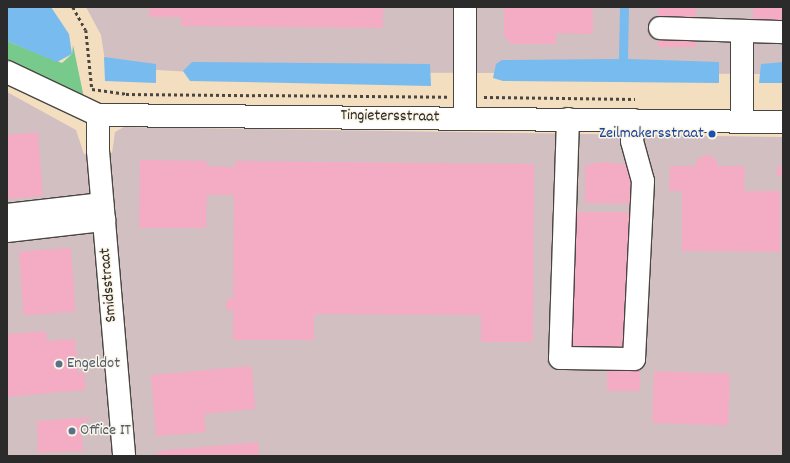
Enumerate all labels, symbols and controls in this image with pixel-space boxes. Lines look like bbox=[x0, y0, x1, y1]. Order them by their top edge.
street label: Tingietersstraat bbox=[340, 107, 440, 127]
place label: Zeilmakersstraat bbox=[599, 124, 704, 144]
marker: Zeilmakersstraat bbox=[707, 129, 717, 139]
street label: Smidsstraat bbox=[96, 247, 122, 323]
place label: Engeldot bbox=[67, 354, 120, 374]
marker: Engeldot bbox=[54, 359, 64, 369]
place label: Office IT bbox=[80, 421, 131, 441]
marker: Office IT bbox=[67, 426, 77, 436]

